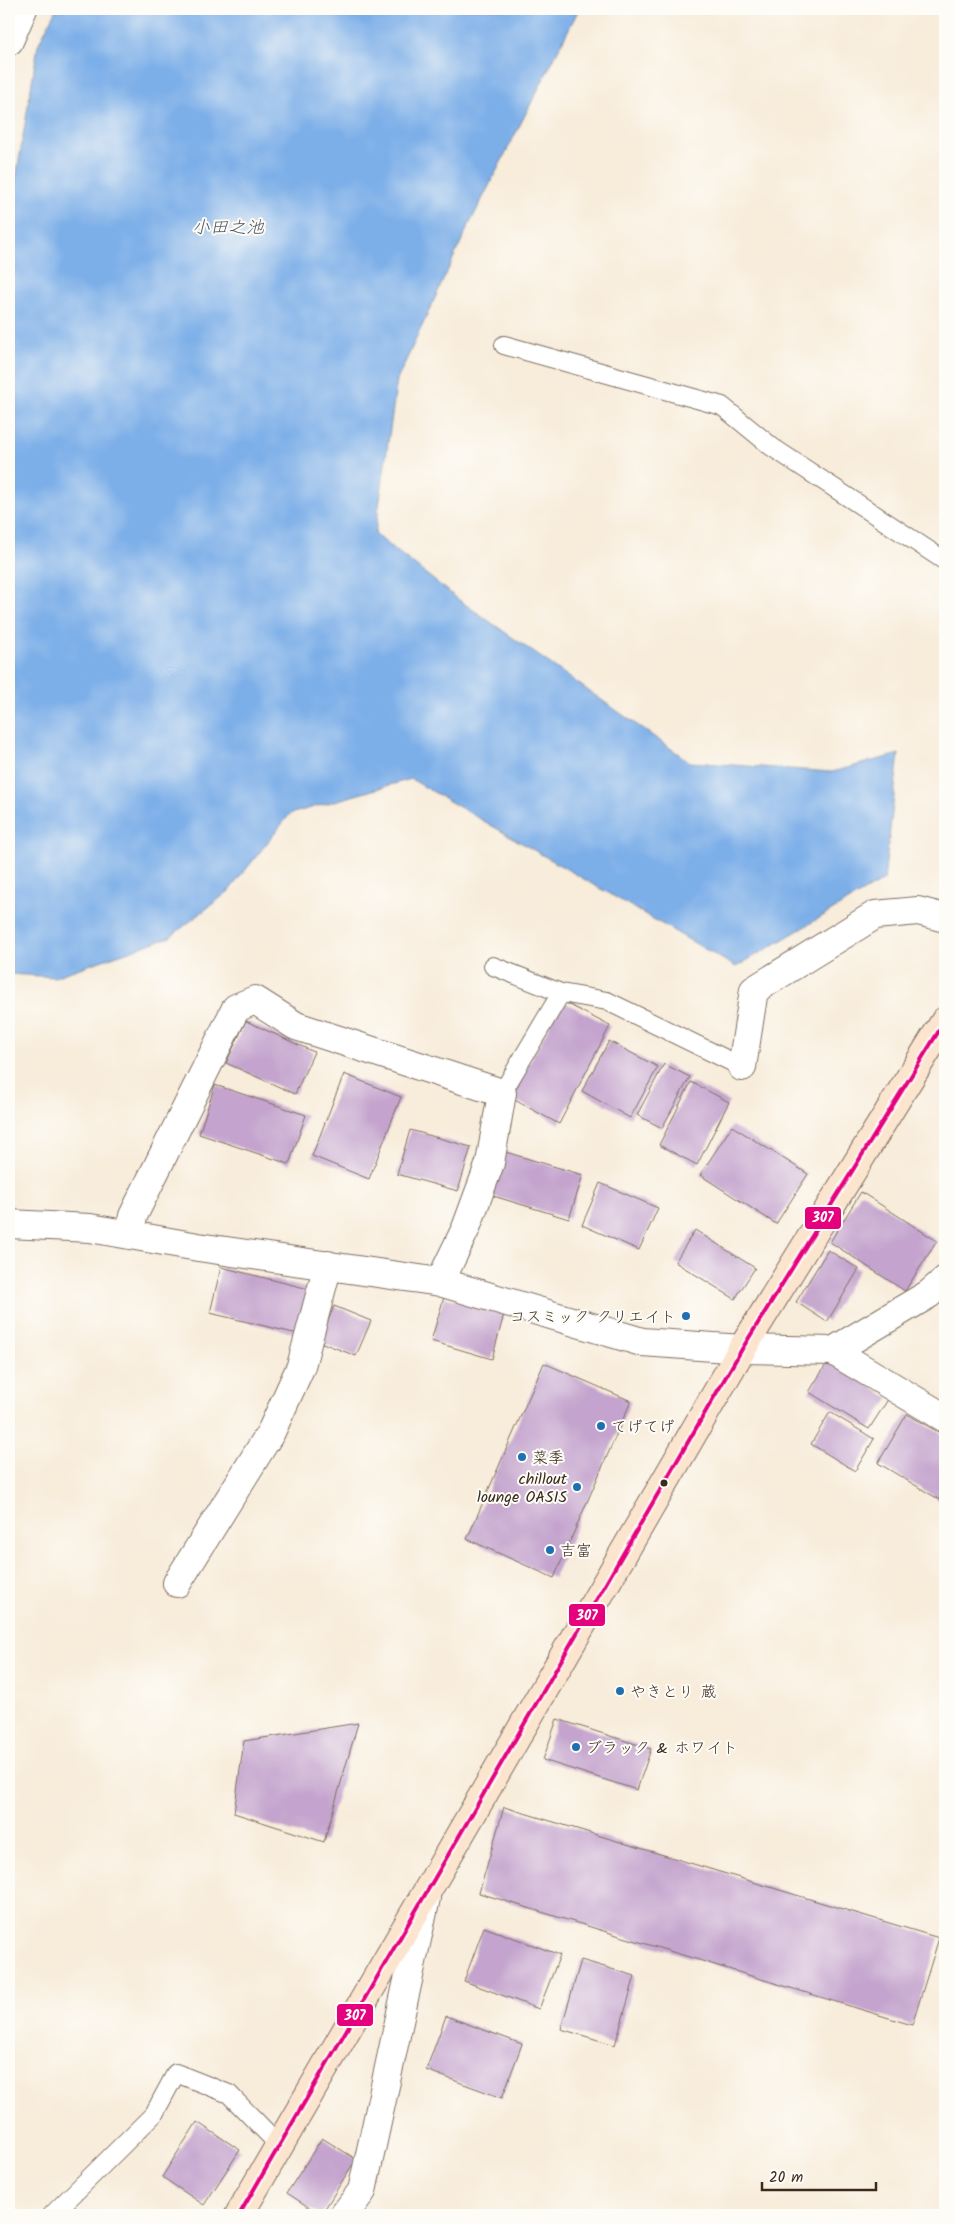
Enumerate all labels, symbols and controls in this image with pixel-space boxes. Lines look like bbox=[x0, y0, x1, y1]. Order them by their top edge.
water label: 小田之池 bbox=[192, 214, 265, 243]
line badge: 307 bbox=[804, 1206, 842, 1230]
text: 307 bbox=[811, 1207, 834, 1229]
place label: コスミック クリエイト bbox=[510, 1305, 676, 1330]
marker: コスミック クリエイト bbox=[680, 1310, 692, 1322]
place label: てげてげ bbox=[611, 1415, 675, 1440]
marker: てげてげ bbox=[595, 1420, 607, 1432]
place label: 菜季 bbox=[532, 1446, 564, 1471]
marker: 菜季 bbox=[516, 1451, 528, 1463]
place label: chillout lounge OASIS bbox=[477, 1467, 568, 1510]
unlabelled marker bbox=[659, 1478, 669, 1488]
marker: chillout lounge OASIS bbox=[571, 1481, 583, 1493]
place label: 吉富 bbox=[560, 1539, 592, 1564]
marker: 吉富 bbox=[544, 1544, 556, 1556]
line badge: 307 bbox=[568, 1603, 606, 1627]
text: 307 bbox=[575, 1605, 598, 1627]
place label: やきとり 蔵 bbox=[630, 1680, 716, 1705]
marker: やきとり 蔵 bbox=[614, 1685, 626, 1697]
place label: ブラック & ホワイト bbox=[586, 1736, 738, 1761]
marker: ブラック & ホワイト bbox=[570, 1741, 582, 1753]
line badge: 307 bbox=[336, 2003, 374, 2027]
text: 307 bbox=[343, 2005, 366, 2027]
scale bar bbox=[762, 2159, 875, 2191]
text: 20 m bbox=[769, 2166, 803, 2190]

